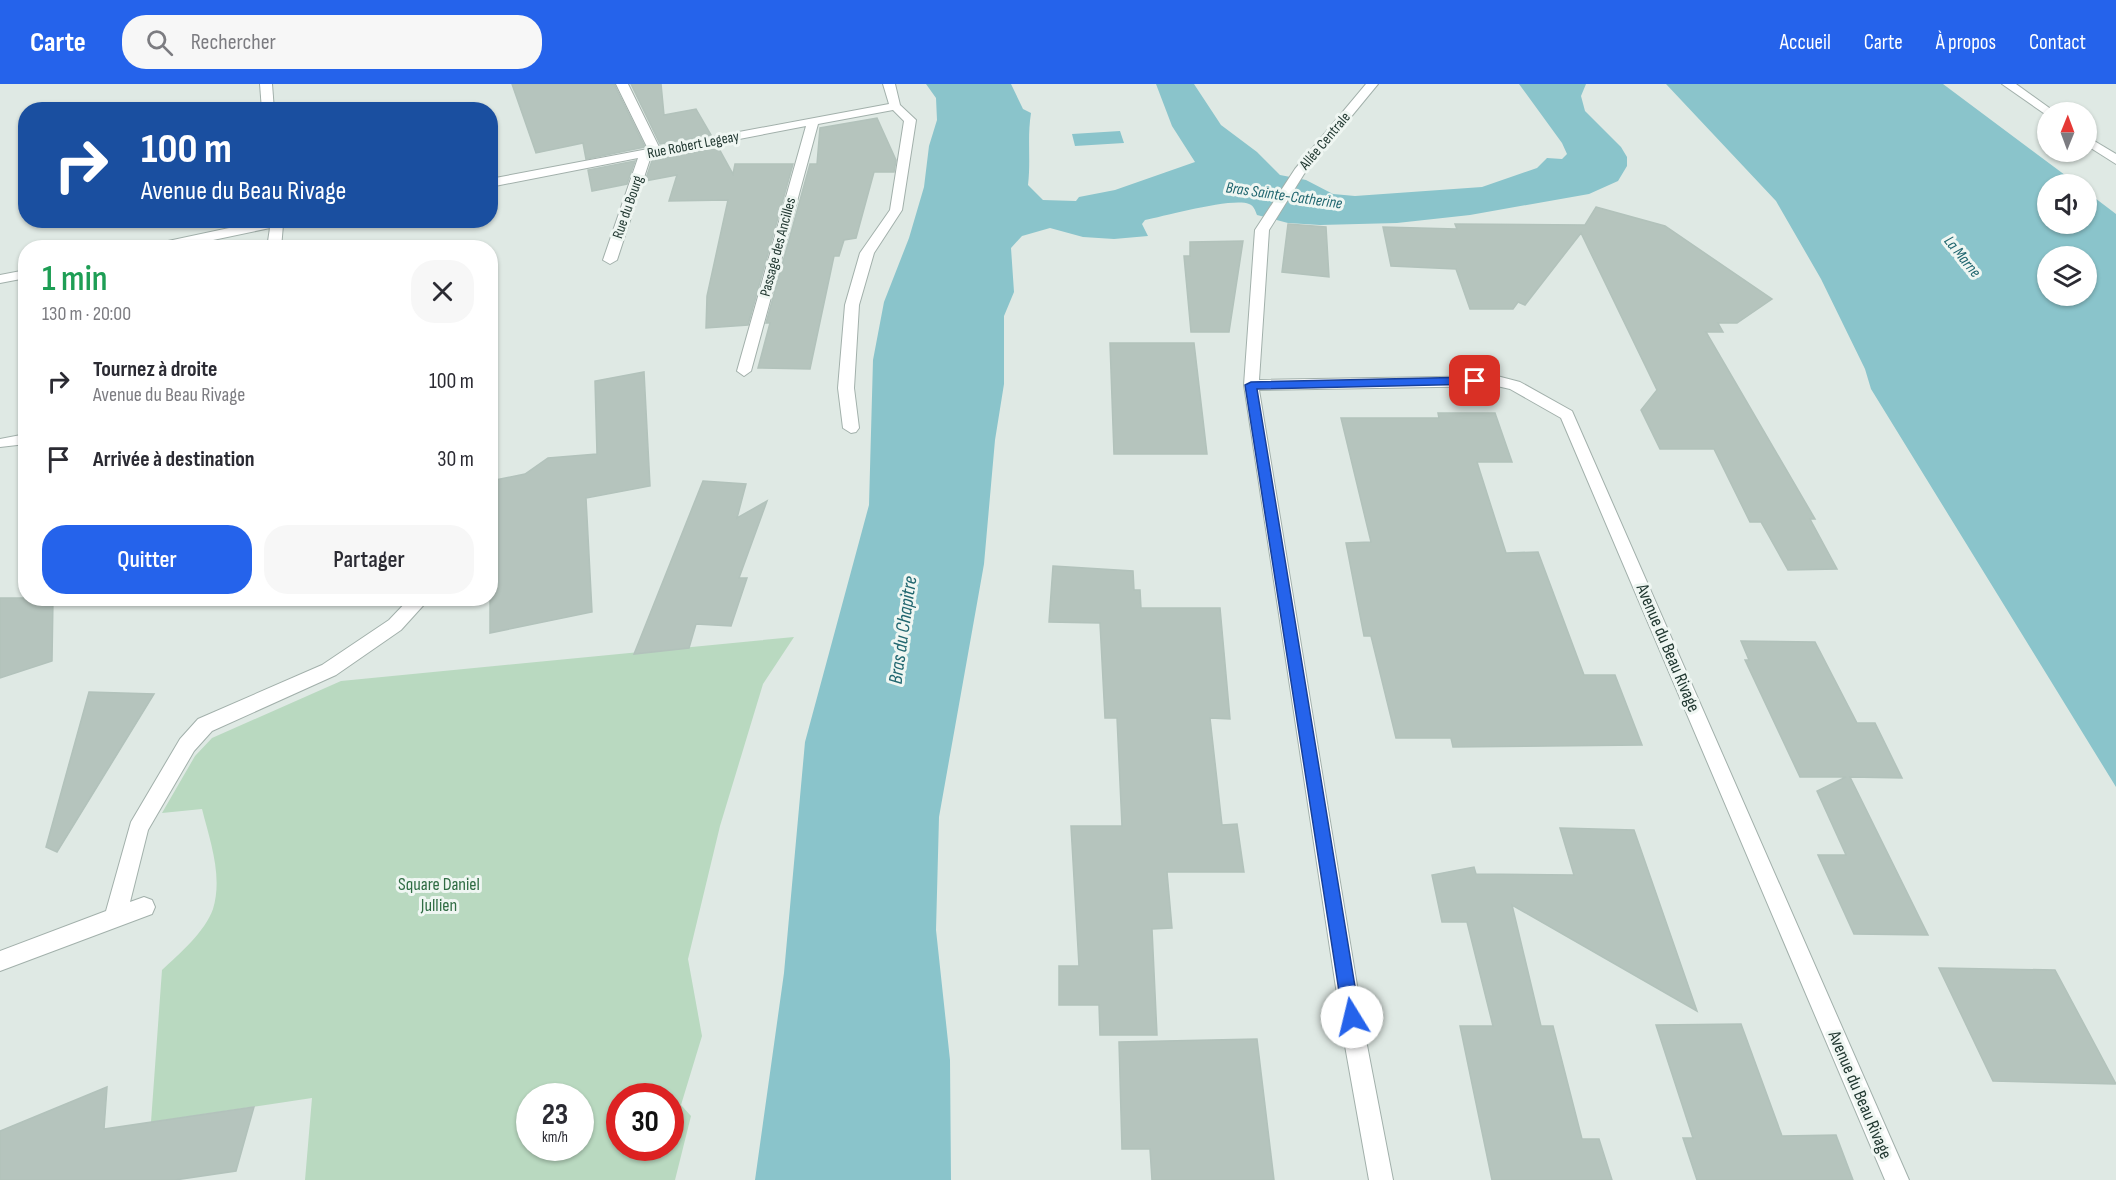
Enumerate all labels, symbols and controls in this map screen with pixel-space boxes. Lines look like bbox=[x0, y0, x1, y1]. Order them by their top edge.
search box bbox=[122, 15, 542, 69]
text: Carte bbox=[30, 26, 86, 59]
icon: search bbox=[143, 26, 176, 59]
text: Rechercher bbox=[191, 29, 276, 56]
text: Accueil bbox=[1780, 30, 1831, 55]
text: Carte bbox=[1864, 30, 1903, 55]
text: À propos bbox=[1936, 30, 1996, 55]
text: Contact bbox=[2029, 30, 2086, 55]
north arrow bbox=[2037, 102, 2097, 162]
map controls bbox=[2037, 102, 2097, 306]
street label: Allée Centrale bbox=[1295, 108, 1355, 175]
text: 100 m bbox=[141, 124, 232, 175]
icon: right bbox=[42, 126, 120, 204]
street label: Rue Robert Legeay bbox=[645, 127, 741, 163]
street label: Rue du Bourg bbox=[608, 173, 648, 241]
button: sound bbox=[2037, 174, 2097, 234]
text: Avenue du Beau Rivage bbox=[141, 175, 346, 207]
water label: Bras Sainte-Catherine bbox=[1225, 178, 1343, 214]
street label: Passage des Ancilles bbox=[756, 195, 800, 299]
water label: La Marne bbox=[1940, 232, 1984, 282]
button: layers bbox=[2037, 246, 2097, 306]
text: 1 min bbox=[42, 258, 107, 301]
button: close bbox=[411, 260, 474, 323]
text: 130 m · 20:00 bbox=[42, 302, 131, 326]
pin bbox=[1449, 355, 1500, 406]
text: Tournez à droite bbox=[93, 356, 218, 383]
icon: arrive bbox=[1458, 364, 1491, 397]
icon: right bbox=[42, 365, 75, 398]
text: 100 m bbox=[429, 368, 474, 395]
text: Avenue du Beau Rivage bbox=[93, 383, 245, 407]
icon: arrive bbox=[42, 443, 75, 476]
text: Arrivée à destination bbox=[93, 446, 255, 473]
text: 30 m bbox=[437, 446, 474, 473]
button: Quitter bbox=[42, 525, 252, 594]
button: Partager bbox=[264, 525, 474, 594]
water label: Bras du Chapitre bbox=[884, 574, 922, 685]
street label: Avenue du Beau Rivage bbox=[1631, 580, 1704, 715]
park label: Square Daniel Jullien bbox=[398, 874, 480, 916]
position arrow bbox=[1320, 985, 1384, 1049]
street label: Avenue du Beau Rivage bbox=[1823, 1027, 1896, 1162]
speed limit sign: 30 bbox=[606, 1083, 684, 1161]
text: 23 bbox=[542, 1097, 568, 1133]
text: km/h bbox=[542, 1128, 568, 1147]

